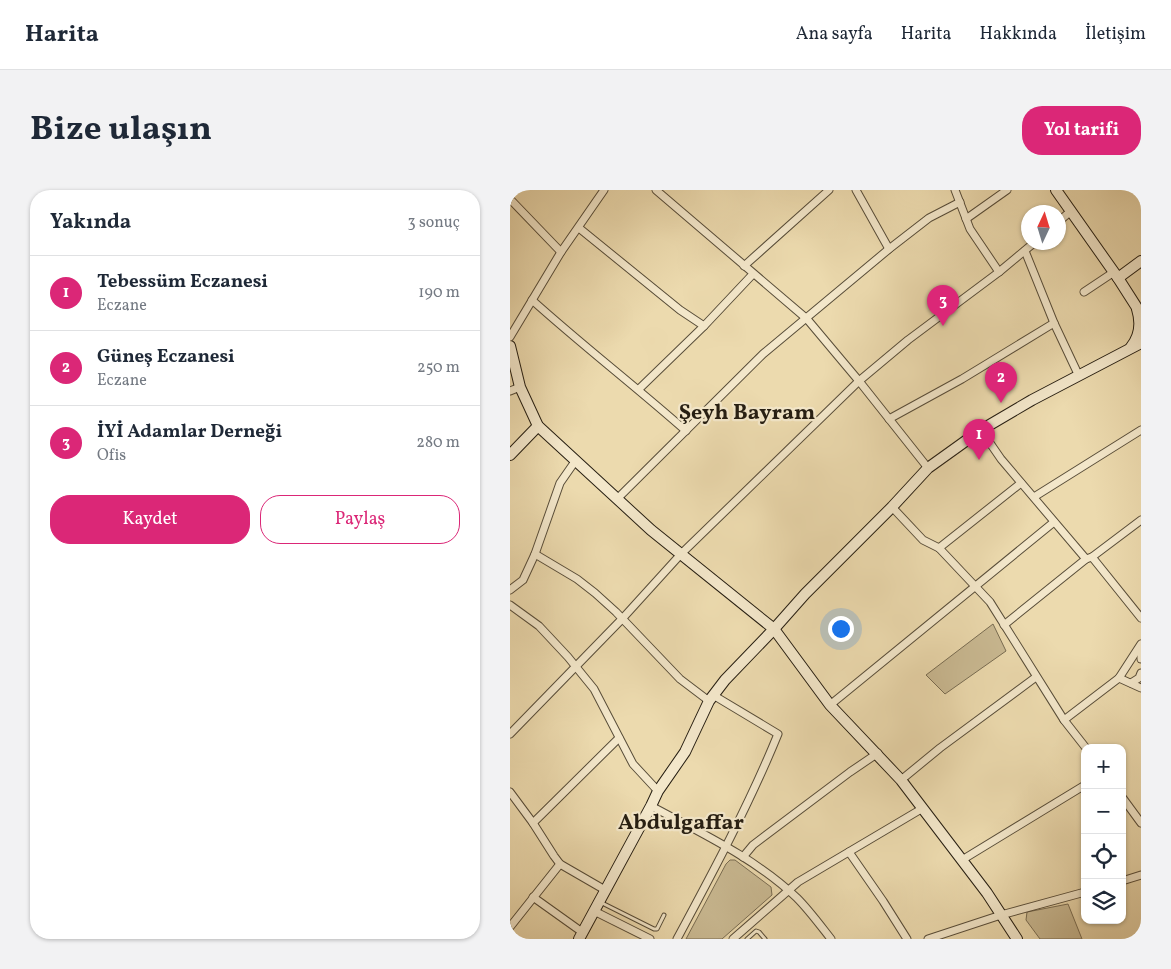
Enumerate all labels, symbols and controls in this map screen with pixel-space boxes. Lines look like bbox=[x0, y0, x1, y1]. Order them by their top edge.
text: Harita bbox=[25, 18, 99, 52]
text: Ana sayfa bbox=[796, 22, 873, 47]
text: Harita bbox=[901, 22, 952, 47]
text: Hakkında bbox=[980, 22, 1057, 47]
text: İletişim bbox=[1085, 22, 1146, 47]
text: Bize ulaşın bbox=[30, 106, 212, 154]
button: Yol tarifi bbox=[1022, 106, 1141, 155]
north arrow bbox=[1021, 205, 1066, 250]
text: Yakında bbox=[50, 208, 131, 237]
text: 3 sonuç bbox=[408, 212, 460, 234]
text: Tebessüm Eczanesi bbox=[97, 269, 268, 295]
text: 1 bbox=[63, 282, 69, 304]
text: 190 m bbox=[418, 282, 460, 304]
pin: 3 bbox=[927, 285, 959, 326]
text: Eczane bbox=[97, 295, 147, 317]
text: Güneş Eczanesi bbox=[97, 344, 235, 370]
text: 2 bbox=[62, 357, 70, 379]
text: 250 m bbox=[417, 357, 460, 379]
pin: 2 bbox=[985, 362, 1017, 403]
text: Eczane bbox=[97, 370, 147, 392]
district label: Şeyh Bayram bbox=[679, 398, 815, 429]
text: İYİ Adamlar Derneği bbox=[97, 419, 282, 445]
pin: 1 bbox=[963, 419, 995, 460]
text: 3 bbox=[62, 432, 70, 454]
text: 280 m bbox=[416, 432, 460, 454]
text: Ofis bbox=[97, 445, 126, 467]
button: Kaydet bbox=[50, 495, 250, 544]
button: Paylaş bbox=[260, 495, 460, 544]
your location bbox=[828, 616, 854, 642]
map controls bbox=[1081, 744, 1126, 924]
button: + bbox=[1081, 744, 1126, 789]
button: − bbox=[1081, 789, 1126, 834]
district label: Abdulgaffar bbox=[618, 808, 745, 839]
button: locate bbox=[1081, 834, 1126, 879]
button: layers bbox=[1081, 879, 1126, 924]

